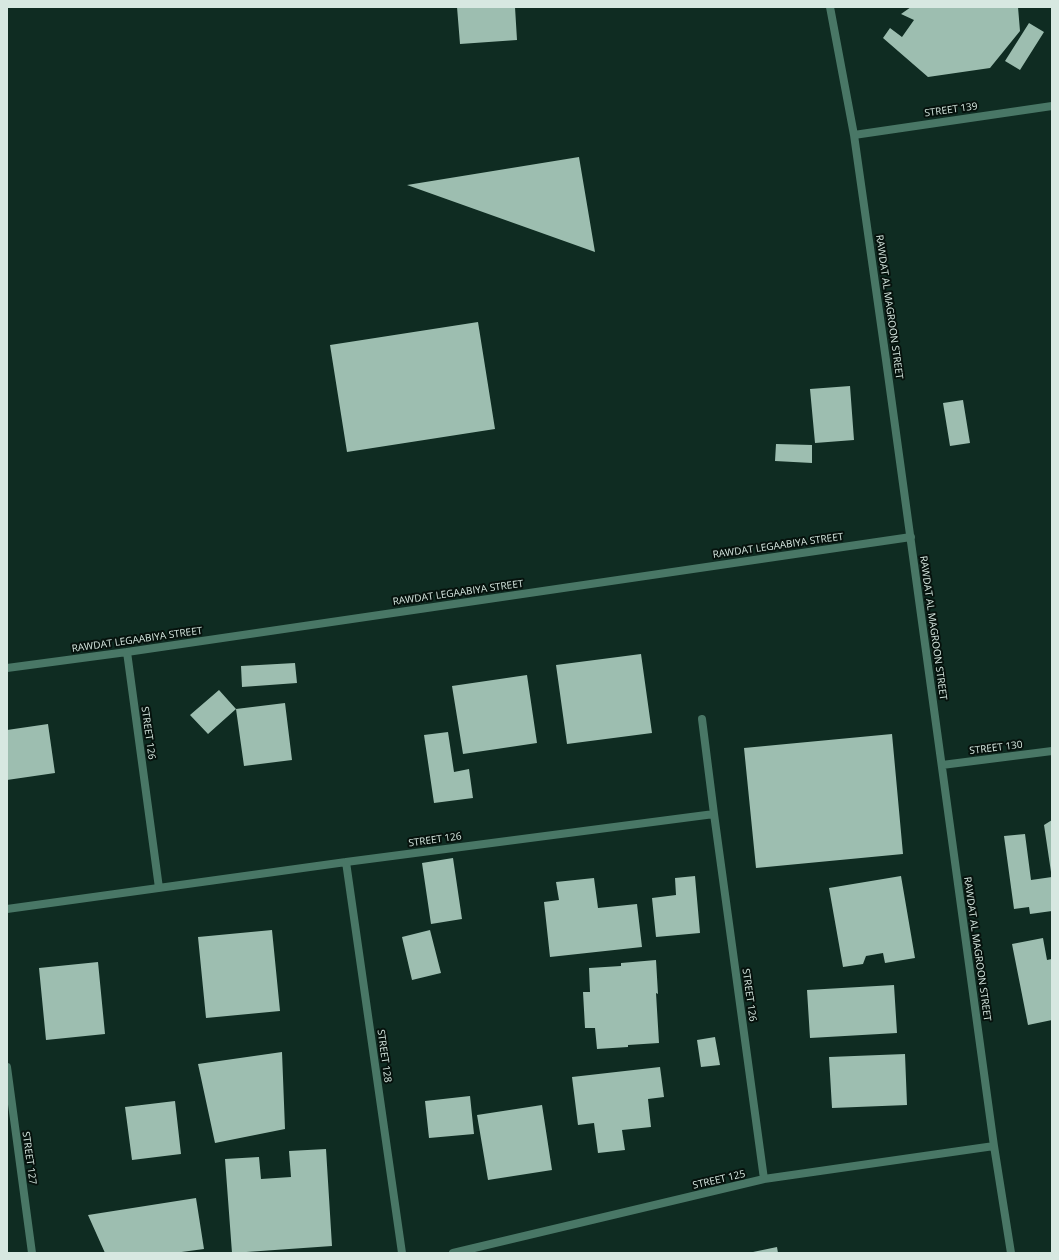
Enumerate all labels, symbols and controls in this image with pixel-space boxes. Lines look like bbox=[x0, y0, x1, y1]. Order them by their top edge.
street label: STREET 139 bbox=[924, 100, 978, 120]
street label: RAWDAT AL MAGROON STREET bbox=[873, 234, 905, 380]
street label: RAWDAT LEGAABIYA STREET bbox=[712, 531, 844, 561]
street label: RAWDAT AL MAGROON STREET bbox=[917, 555, 949, 701]
street label: RAWDAT LEGAABIYA STREET bbox=[392, 578, 524, 608]
street label: RAWDAT LEGAABIYA STREET bbox=[71, 625, 203, 655]
street label: STREET 126 bbox=[138, 706, 158, 760]
street label: STREET 130 bbox=[969, 739, 1023, 757]
street label: STREET 126 bbox=[408, 830, 462, 850]
street label: RAWDAT AL MAGROON STREET bbox=[961, 876, 993, 1022]
street label: STREET 126 bbox=[739, 968, 759, 1022]
street label: STREET 128 bbox=[374, 1029, 394, 1083]
street label: STREET 127 bbox=[19, 1131, 39, 1185]
street label: STREET 125 bbox=[692, 1168, 746, 1192]

